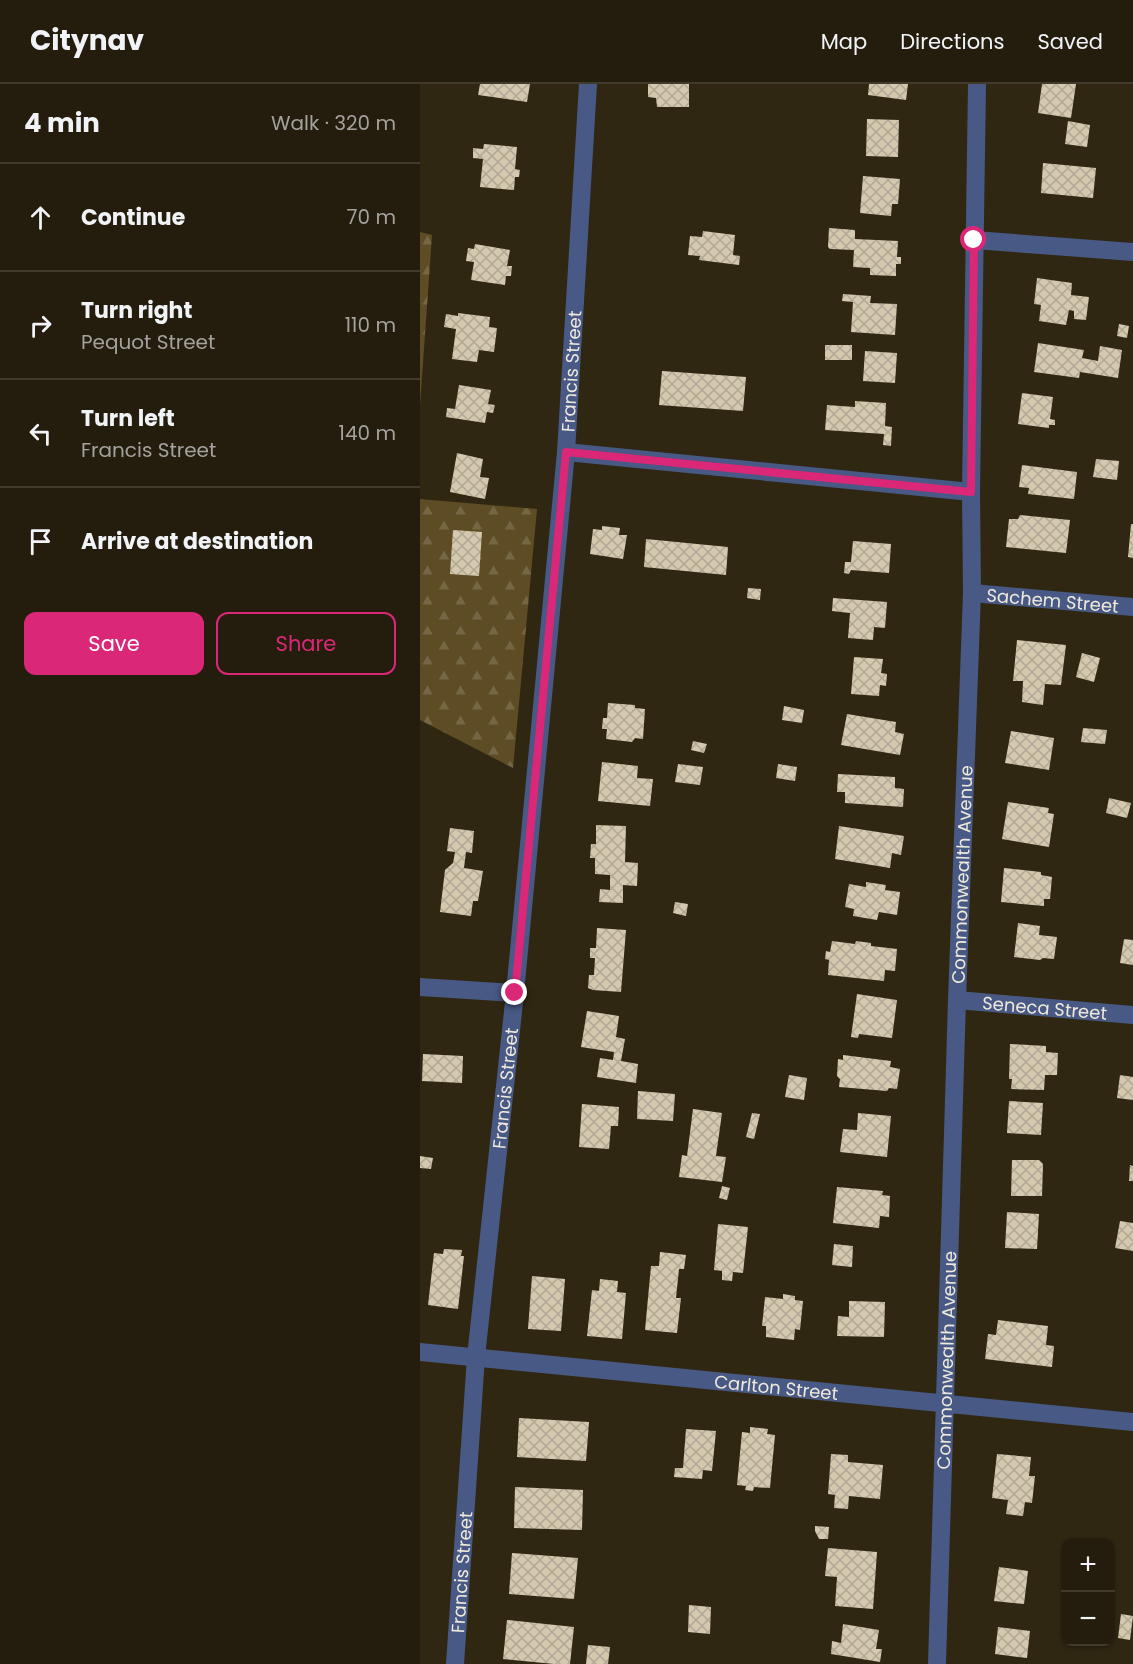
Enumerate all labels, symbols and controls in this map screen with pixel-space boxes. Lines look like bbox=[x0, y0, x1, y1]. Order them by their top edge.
text: Citynav bbox=[30, 21, 144, 60]
text: Map bbox=[821, 27, 867, 56]
text: Directions bbox=[900, 27, 1004, 56]
text: Saved bbox=[1037, 27, 1103, 56]
text: 4 min bbox=[24, 105, 100, 141]
text: Walk · 320 m bbox=[271, 109, 396, 137]
icon: ahead bbox=[24, 201, 57, 234]
text: Continue bbox=[81, 202, 185, 233]
text: 70 m bbox=[347, 203, 396, 231]
route start bbox=[960, 226, 986, 252]
text: Turn right bbox=[81, 295, 192, 326]
icon: right bbox=[24, 309, 57, 342]
street label: Francis Street bbox=[555, 310, 587, 433]
text: 110 m bbox=[345, 311, 396, 339]
text: Pequot Street bbox=[81, 328, 215, 356]
text: Turn left bbox=[81, 403, 175, 434]
icon: left bbox=[24, 417, 57, 450]
text: 140 m bbox=[339, 419, 396, 447]
text: Francis Street bbox=[81, 436, 216, 464]
icon: arrive bbox=[24, 525, 57, 558]
text: Arrive at destination bbox=[81, 526, 313, 557]
street label: Sachem Street bbox=[986, 582, 1120, 618]
button: Save bbox=[24, 612, 204, 675]
button: Share bbox=[216, 612, 396, 675]
street label: Commonwealth Avenue bbox=[945, 765, 978, 984]
route end bbox=[501, 979, 527, 1005]
street label: Seneca Street bbox=[981, 990, 1108, 1025]
street label: Francis Street bbox=[486, 1026, 524, 1150]
street label: Commonwealth Avenue bbox=[930, 1250, 962, 1470]
street label: Carlton Street bbox=[713, 1368, 839, 1405]
street label: Francis Street bbox=[445, 1511, 478, 1634]
map controls bbox=[1061, 1538, 1115, 1646]
button: + bbox=[1061, 1538, 1115, 1592]
button: − bbox=[1061, 1592, 1115, 1646]

